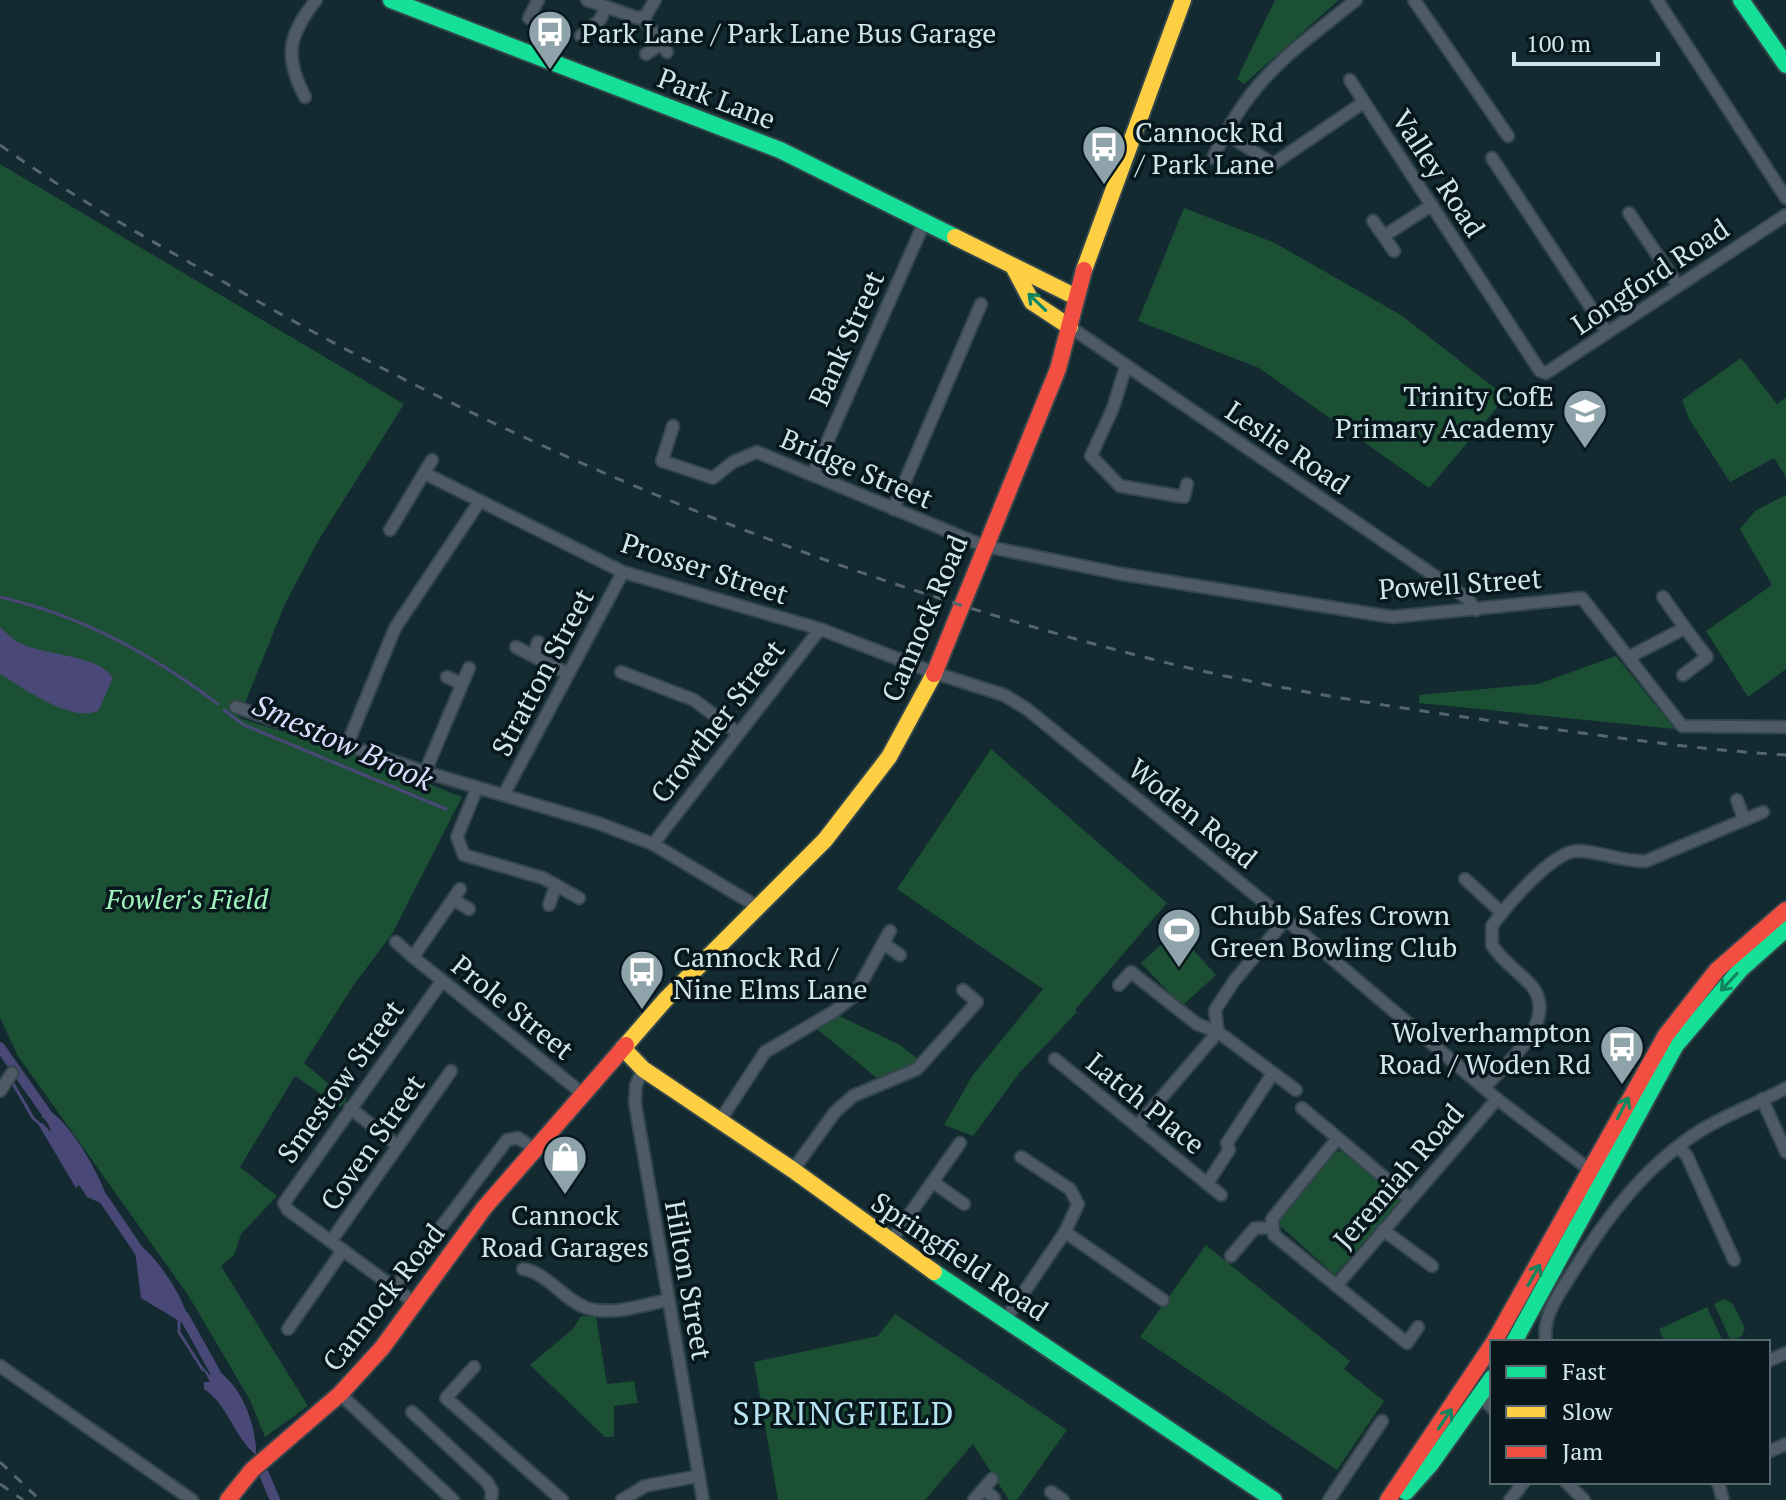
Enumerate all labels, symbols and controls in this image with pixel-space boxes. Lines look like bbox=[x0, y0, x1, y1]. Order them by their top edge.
bus stop icon: Park Lane / Park Lane Bus Garage bbox=[526, 8, 574, 71]
place label: Park Lane / Park Lane Bus Garage bbox=[581, 14, 996, 51]
scale bar bbox=[1514, 16, 1658, 66]
text: 100 m bbox=[1526, 27, 1591, 59]
street label: Park Lane bbox=[653, 59, 781, 137]
street label: Valley Road bbox=[1384, 102, 1494, 244]
place label: Cannock Rd / Park Lane bbox=[1133, 113, 1284, 182]
bus stop icon: Cannock Rd / Park Lane bbox=[1080, 123, 1128, 186]
street label: Longford Road bbox=[1564, 210, 1736, 342]
street label: Bank Street bbox=[800, 264, 892, 411]
one-way arrow bbox=[1027, 293, 1047, 312]
place label: Trinity CofE Primary Academy bbox=[1335, 377, 1555, 446]
school or university icon: Trinity CofE Primary Academy bbox=[1561, 387, 1609, 450]
street label: Leslie Road bbox=[1219, 392, 1357, 502]
street label: Bridge Street bbox=[775, 419, 939, 517]
street label: Prosser Street bbox=[617, 524, 794, 613]
street label: Cannock Road bbox=[872, 529, 976, 707]
street label: Powell Street bbox=[1377, 559, 1543, 607]
street label: Stratton Street bbox=[482, 581, 602, 762]
street label: Crowther Street bbox=[642, 631, 793, 810]
water label: Smestow Brook bbox=[246, 684, 440, 800]
street label: Woden Road bbox=[1121, 750, 1265, 876]
park label: Fowler's Field bbox=[105, 880, 269, 917]
place label: Chubb Safes Crown Green Bowling Club bbox=[1210, 896, 1457, 965]
sports icon: Chubb Safes Crown Green Bowling Club bbox=[1155, 906, 1203, 969]
place label: Cannock Rd / Nine Elms Lane bbox=[673, 938, 868, 1007]
street label: Prole Street bbox=[444, 946, 582, 1068]
bus stop icon: Cannock Rd / Nine Elms Lane bbox=[618, 948, 666, 1011]
one-way arrow bbox=[1720, 972, 1739, 992]
street label: Smestow Street bbox=[268, 992, 412, 1170]
place label: Wolverhampton Road / Woden Rd bbox=[1379, 1013, 1591, 1082]
bus stop icon: Wolverhampton Road / Woden Rd bbox=[1598, 1023, 1646, 1086]
street label: Latch Place bbox=[1079, 1044, 1213, 1162]
street label: Coven Street bbox=[311, 1066, 433, 1217]
street label: Jeremiah Road bbox=[1325, 1096, 1471, 1256]
one-way arrow bbox=[1615, 1097, 1631, 1120]
shop icon: Cannock Road Garages bbox=[541, 1133, 589, 1196]
street label: Springfield Road bbox=[864, 1183, 1056, 1329]
place label: Cannock Road Garages bbox=[481, 1196, 649, 1265]
street label: Hilton Street bbox=[657, 1197, 721, 1363]
street label: Cannock Road bbox=[314, 1216, 452, 1378]
one-way arrow bbox=[1526, 1264, 1542, 1287]
legend bbox=[1490, 1340, 1770, 1484]
text: Fast bbox=[1562, 1355, 1607, 1387]
district label: SPRINGFIELD bbox=[733, 1392, 955, 1434]
text: Slow bbox=[1562, 1395, 1613, 1427]
one-way arrow bbox=[1437, 1408, 1453, 1430]
text: Jam bbox=[1562, 1435, 1603, 1467]

